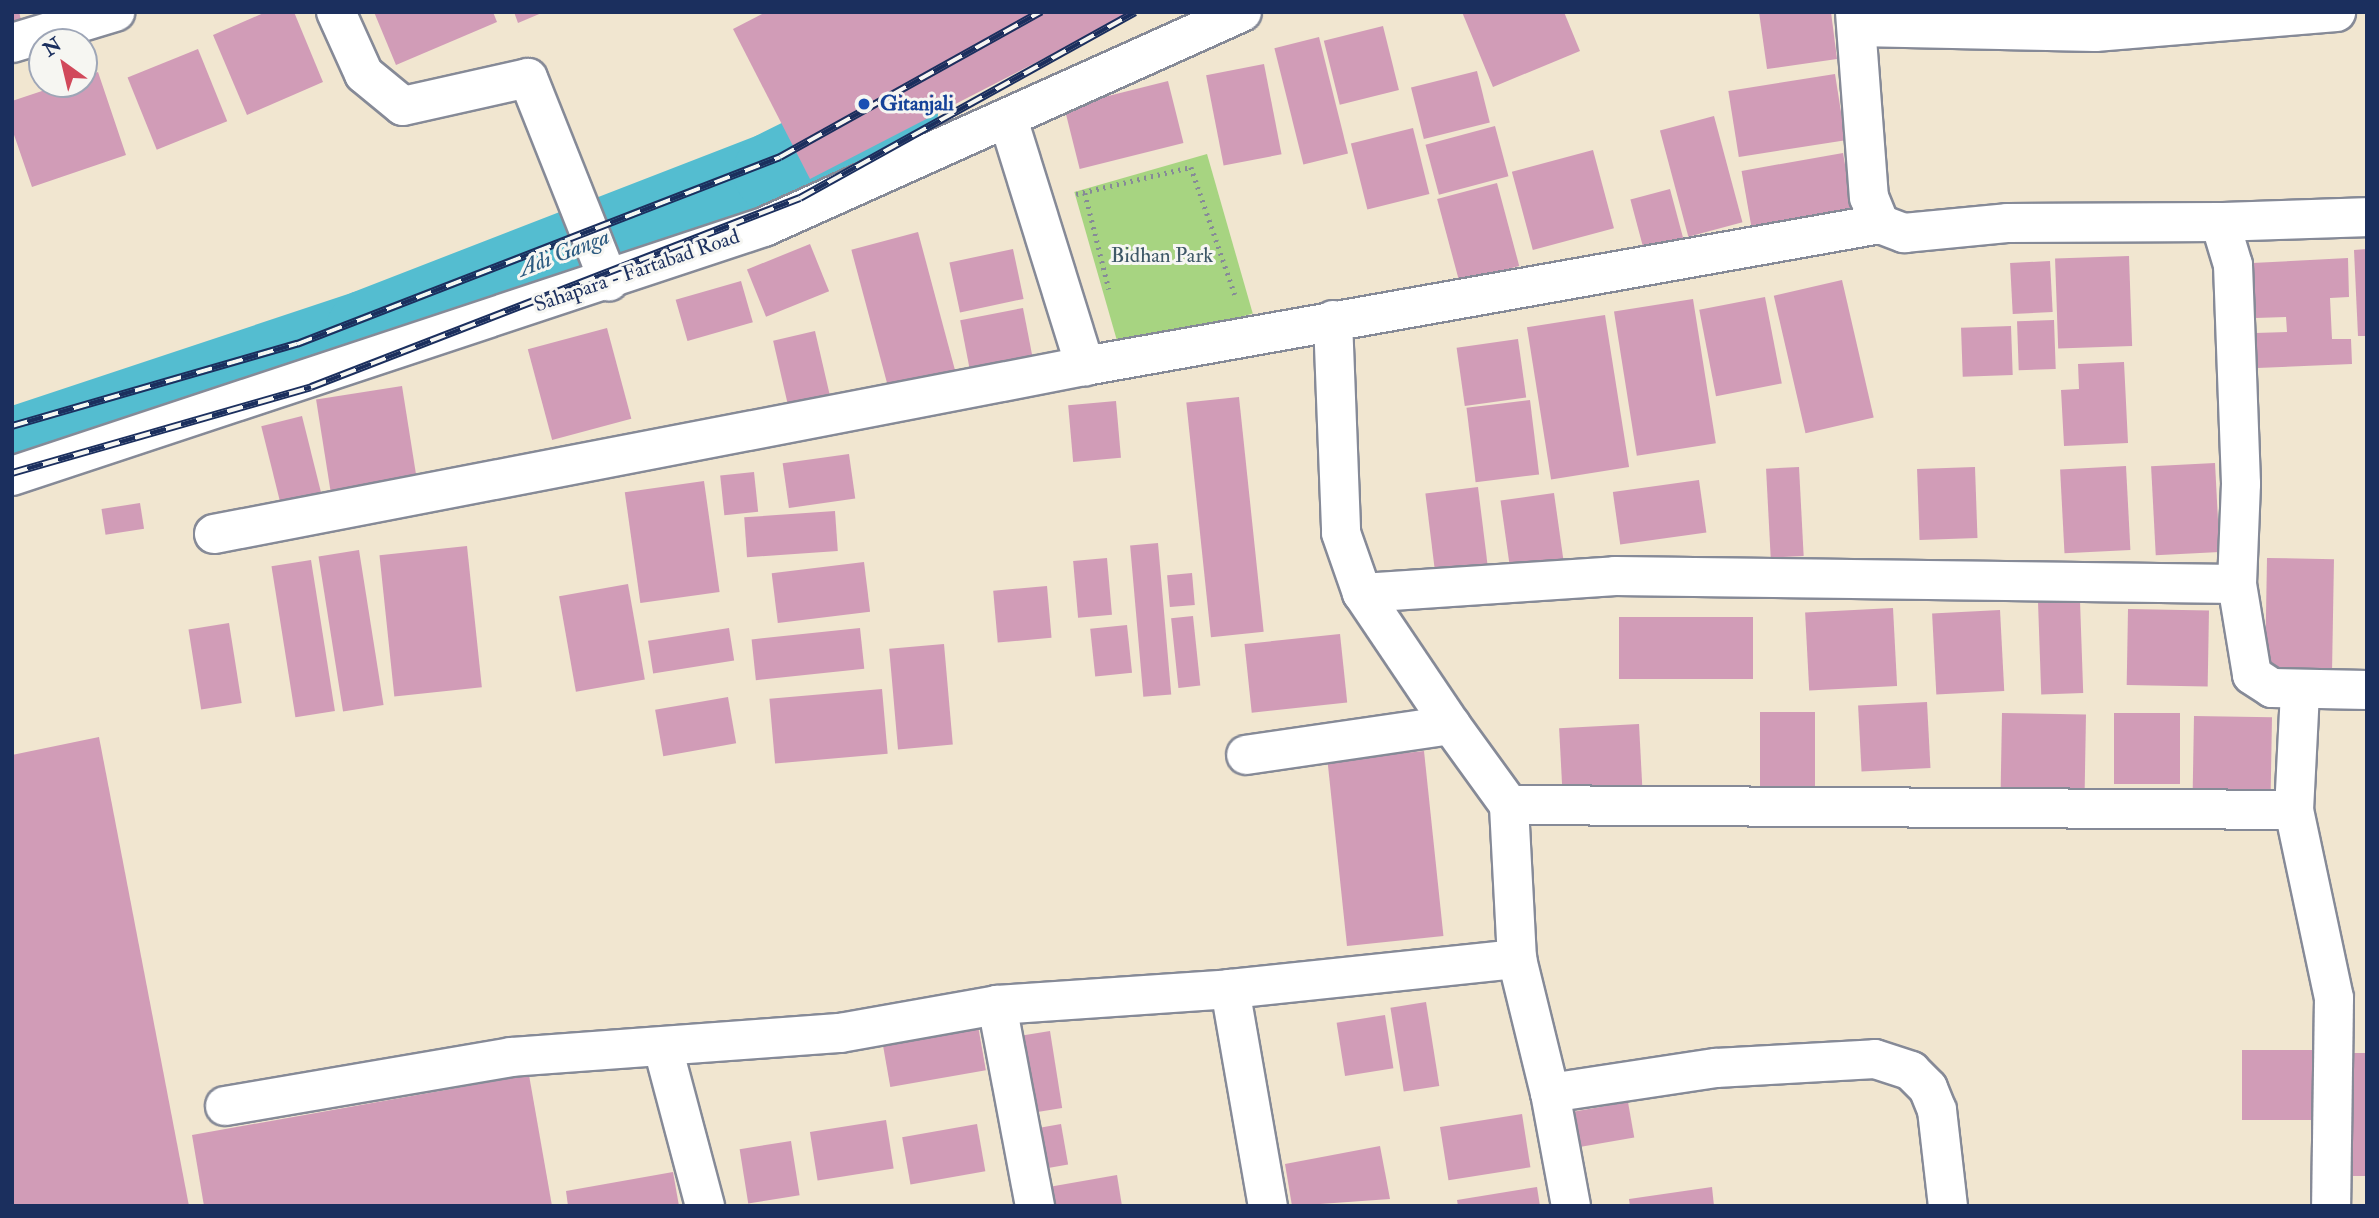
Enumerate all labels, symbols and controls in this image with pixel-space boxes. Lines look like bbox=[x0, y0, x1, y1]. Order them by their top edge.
north arrow bbox=[28, 28, 98, 98]
text: N bbox=[39, 33, 66, 62]
place label: Gitanjali bbox=[880, 91, 954, 117]
marker: Gitanjali bbox=[854, 94, 874, 114]
water label: Adi Ganga bbox=[515, 223, 613, 283]
street label: Sahapara - Fartabad Road bbox=[531, 224, 743, 318]
park label: Bidhan Park bbox=[1111, 243, 1213, 269]

